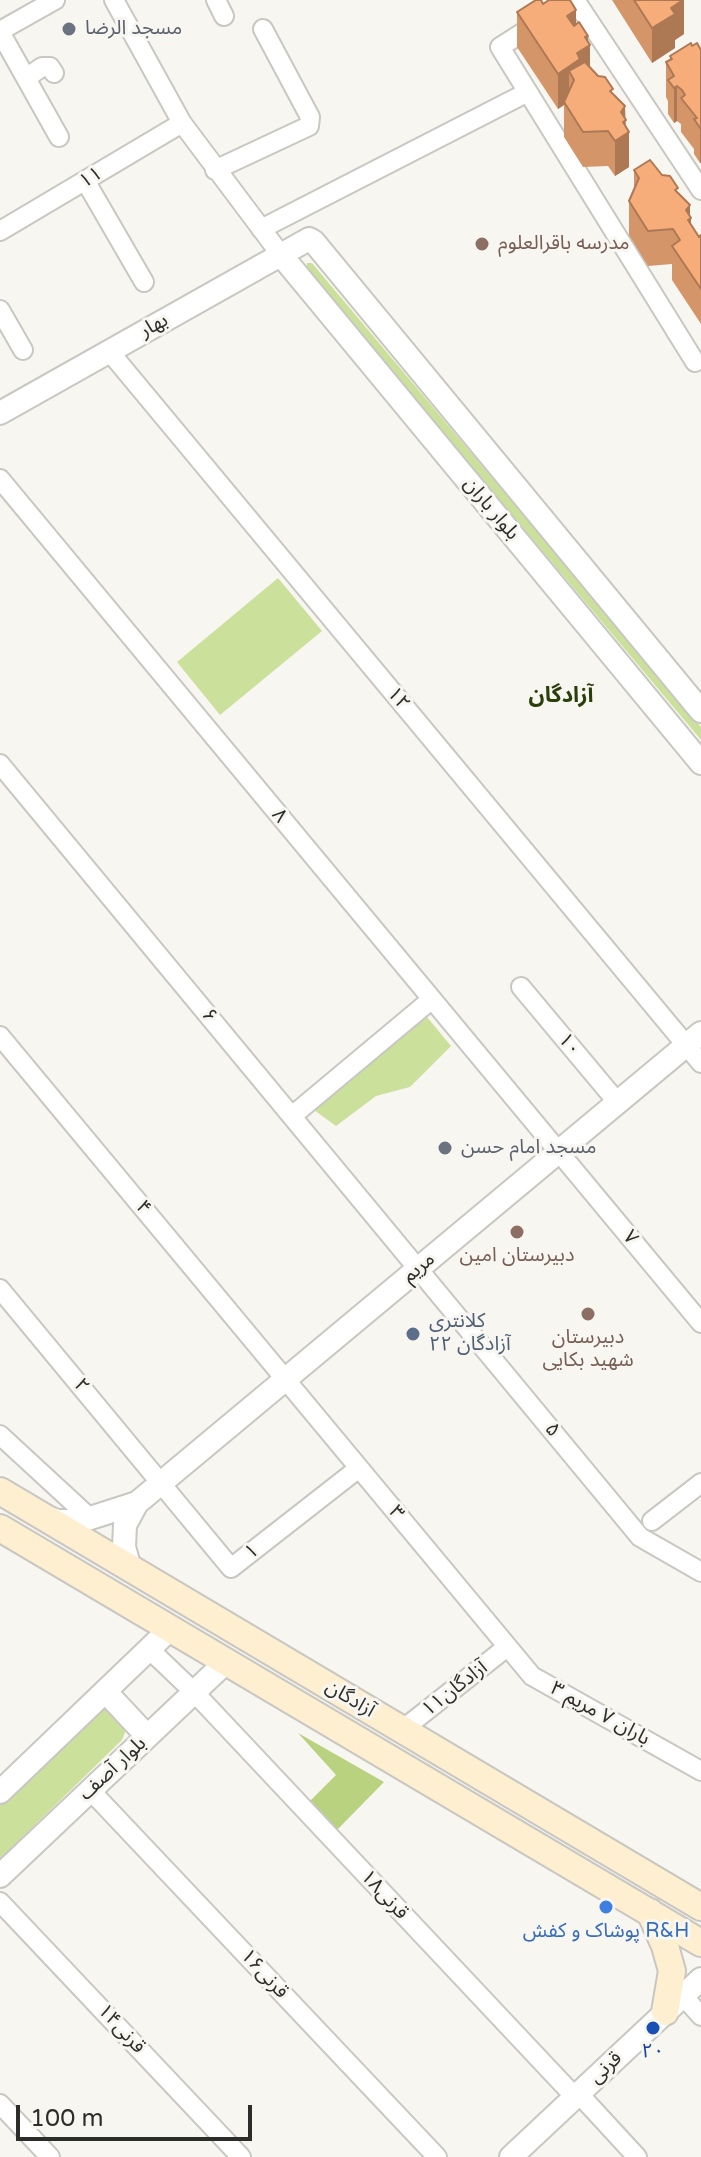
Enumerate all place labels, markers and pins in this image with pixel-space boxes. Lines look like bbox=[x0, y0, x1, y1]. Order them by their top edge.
place label: مسجد الرضا bbox=[85, 17, 182, 41]
marker: مسجد الرضا bbox=[60, 20, 78, 38]
place label: مدرسه باقرالعلوم bbox=[498, 232, 630, 256]
marker: مدرسه باقرالعلوم bbox=[473, 235, 491, 253]
place label: مسجد امام حسن bbox=[461, 1136, 596, 1160]
marker: مسجد امام حسن bbox=[436, 1139, 454, 1157]
marker: دبیرستان امین bbox=[508, 1223, 526, 1241]
place label: دبیرستان امین bbox=[460, 1244, 574, 1268]
marker: دبیرستان شهید بکایی bbox=[579, 1305, 597, 1323]
place label: کلانتری ۲۲ آزادگان bbox=[429, 1310, 511, 1357]
marker: کلانتری ۲۲ آزادگان bbox=[404, 1325, 422, 1343]
place label: دبیرستان شهید بکایی bbox=[542, 1326, 634, 1373]
marker: پوشاک و کفش R&H bbox=[597, 1898, 615, 1916]
place label: پوشاک و کفش R&H bbox=[523, 1920, 689, 1944]
marker: ۲۰ bbox=[644, 2019, 662, 2037]
place label: ۲۰ bbox=[642, 2040, 664, 2064]

